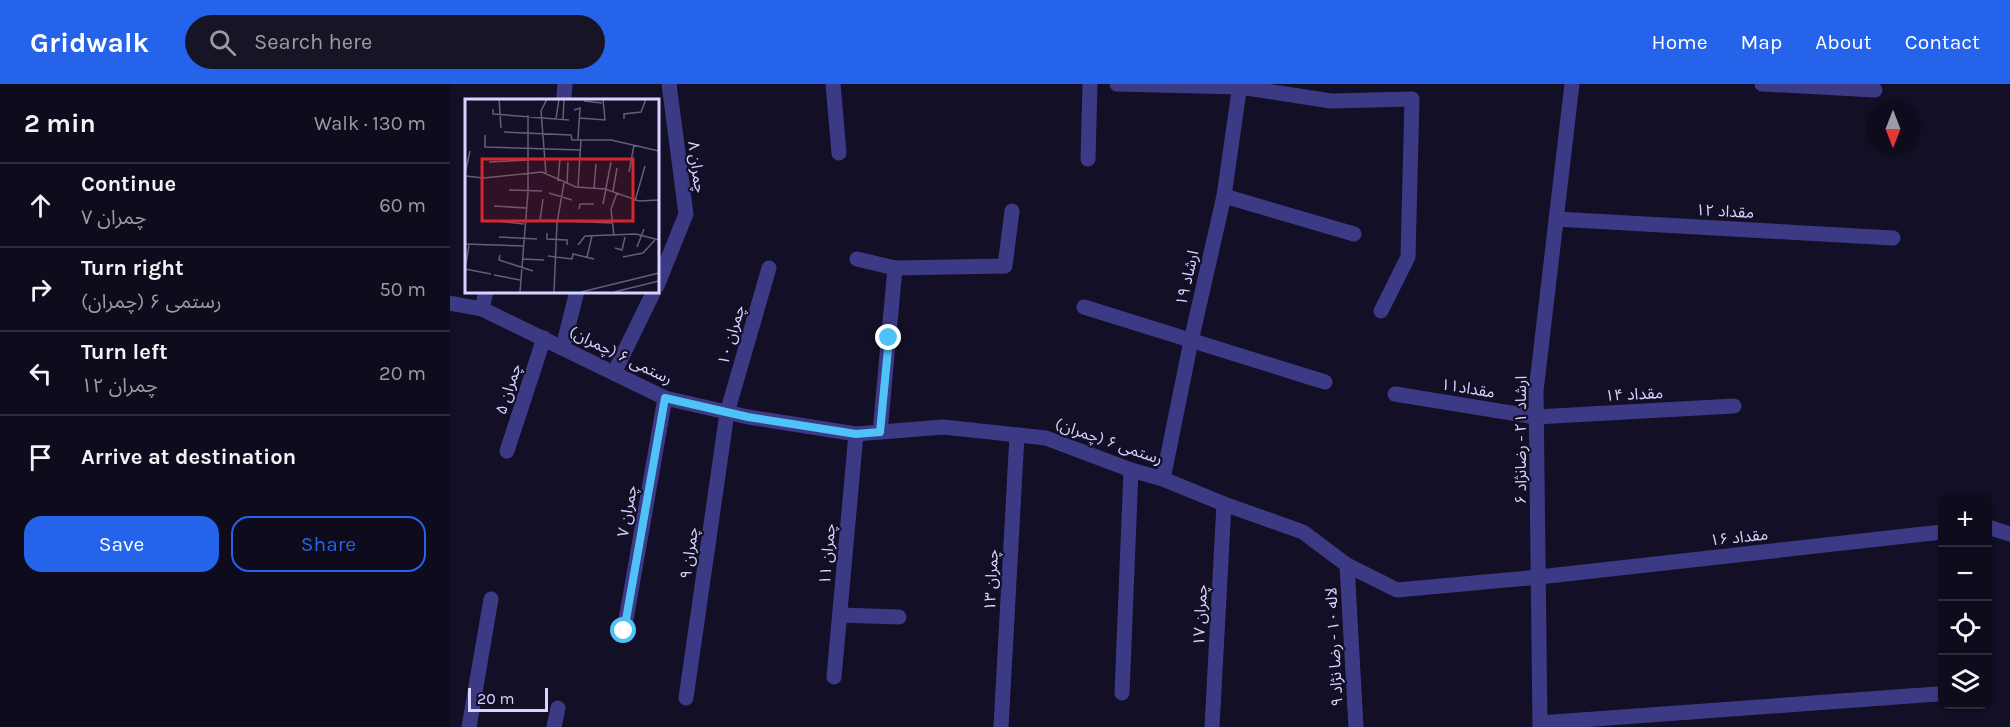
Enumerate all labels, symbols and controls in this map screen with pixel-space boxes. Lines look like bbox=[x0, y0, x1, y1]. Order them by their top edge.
search box bbox=[185, 15, 605, 69]
text: Gridwalk bbox=[30, 26, 149, 59]
icon: search bbox=[206, 26, 239, 59]
text: Search here bbox=[254, 29, 372, 55]
text: Home bbox=[1652, 30, 1708, 54]
text: Map bbox=[1741, 30, 1782, 54]
text: About bbox=[1815, 30, 1872, 54]
text: Contact bbox=[1905, 30, 1980, 54]
inset map bbox=[465, 99, 658, 292]
north arrow bbox=[1866, 102, 1920, 156]
text: 2 min bbox=[24, 108, 96, 139]
text: Walk · 130 m bbox=[314, 112, 426, 135]
street label: چمران ۸ bbox=[683, 140, 710, 194]
text: Continue bbox=[81, 171, 176, 197]
icon: ahead bbox=[24, 189, 57, 222]
text: 60 m bbox=[379, 194, 426, 217]
street label: مقداد ۱۲ bbox=[1695, 200, 1755, 222]
text: چمران ۷ bbox=[81, 206, 146, 229]
street label: ارشاد ۱۹ bbox=[1171, 249, 1203, 307]
text: Turn right bbox=[81, 255, 184, 281]
icon: right bbox=[24, 273, 57, 306]
text: 50 m bbox=[379, 278, 426, 301]
text: رستمی ۶ (چمران) bbox=[81, 290, 222, 313]
street label: چمران ۱۰ bbox=[713, 303, 750, 367]
street label: رستمی ۶ (چمران) bbox=[566, 322, 676, 389]
route end bbox=[875, 324, 901, 350]
text: Turn left bbox=[81, 339, 168, 365]
icon: left bbox=[24, 357, 57, 390]
street label: چمران ۵ bbox=[491, 361, 526, 417]
text: 20 m bbox=[379, 362, 426, 385]
text: چمران ۱۲ bbox=[81, 374, 158, 397]
street label: مقداد۱۱ bbox=[1440, 374, 1496, 402]
street label: ارشاد ۲۱ - رضانژاد ۶ bbox=[1511, 376, 1530, 504]
street label: مقداد ۱۴ bbox=[1604, 383, 1664, 405]
street label: رستمی ۶ (چمران) bbox=[1052, 414, 1165, 469]
icon: arrive bbox=[24, 441, 57, 474]
text: Arrive at destination bbox=[81, 444, 296, 470]
street label: چمران ۷ bbox=[613, 484, 642, 539]
map controls bbox=[1938, 493, 1992, 709]
button: + bbox=[1938, 493, 1992, 547]
button: Save bbox=[24, 516, 219, 572]
button: Share bbox=[231, 516, 426, 572]
street label: چمران ۱۱ bbox=[815, 523, 840, 586]
street label: مقداد ۱۶ bbox=[1709, 525, 1769, 549]
street label: چمران ۹ bbox=[676, 526, 703, 580]
button: − bbox=[1938, 547, 1992, 601]
street label: چمران ۱۳ bbox=[980, 549, 1003, 611]
street label: چمران ۱۷ bbox=[1189, 584, 1212, 646]
street label: لاله ۱۰ - رضا نژاد ۹ bbox=[1321, 587, 1347, 707]
button: locate bbox=[1938, 601, 1992, 655]
route start bbox=[610, 617, 636, 643]
button: layers bbox=[1938, 655, 1992, 709]
scale bar bbox=[468, 685, 548, 712]
text: 20 m bbox=[477, 689, 515, 708]

